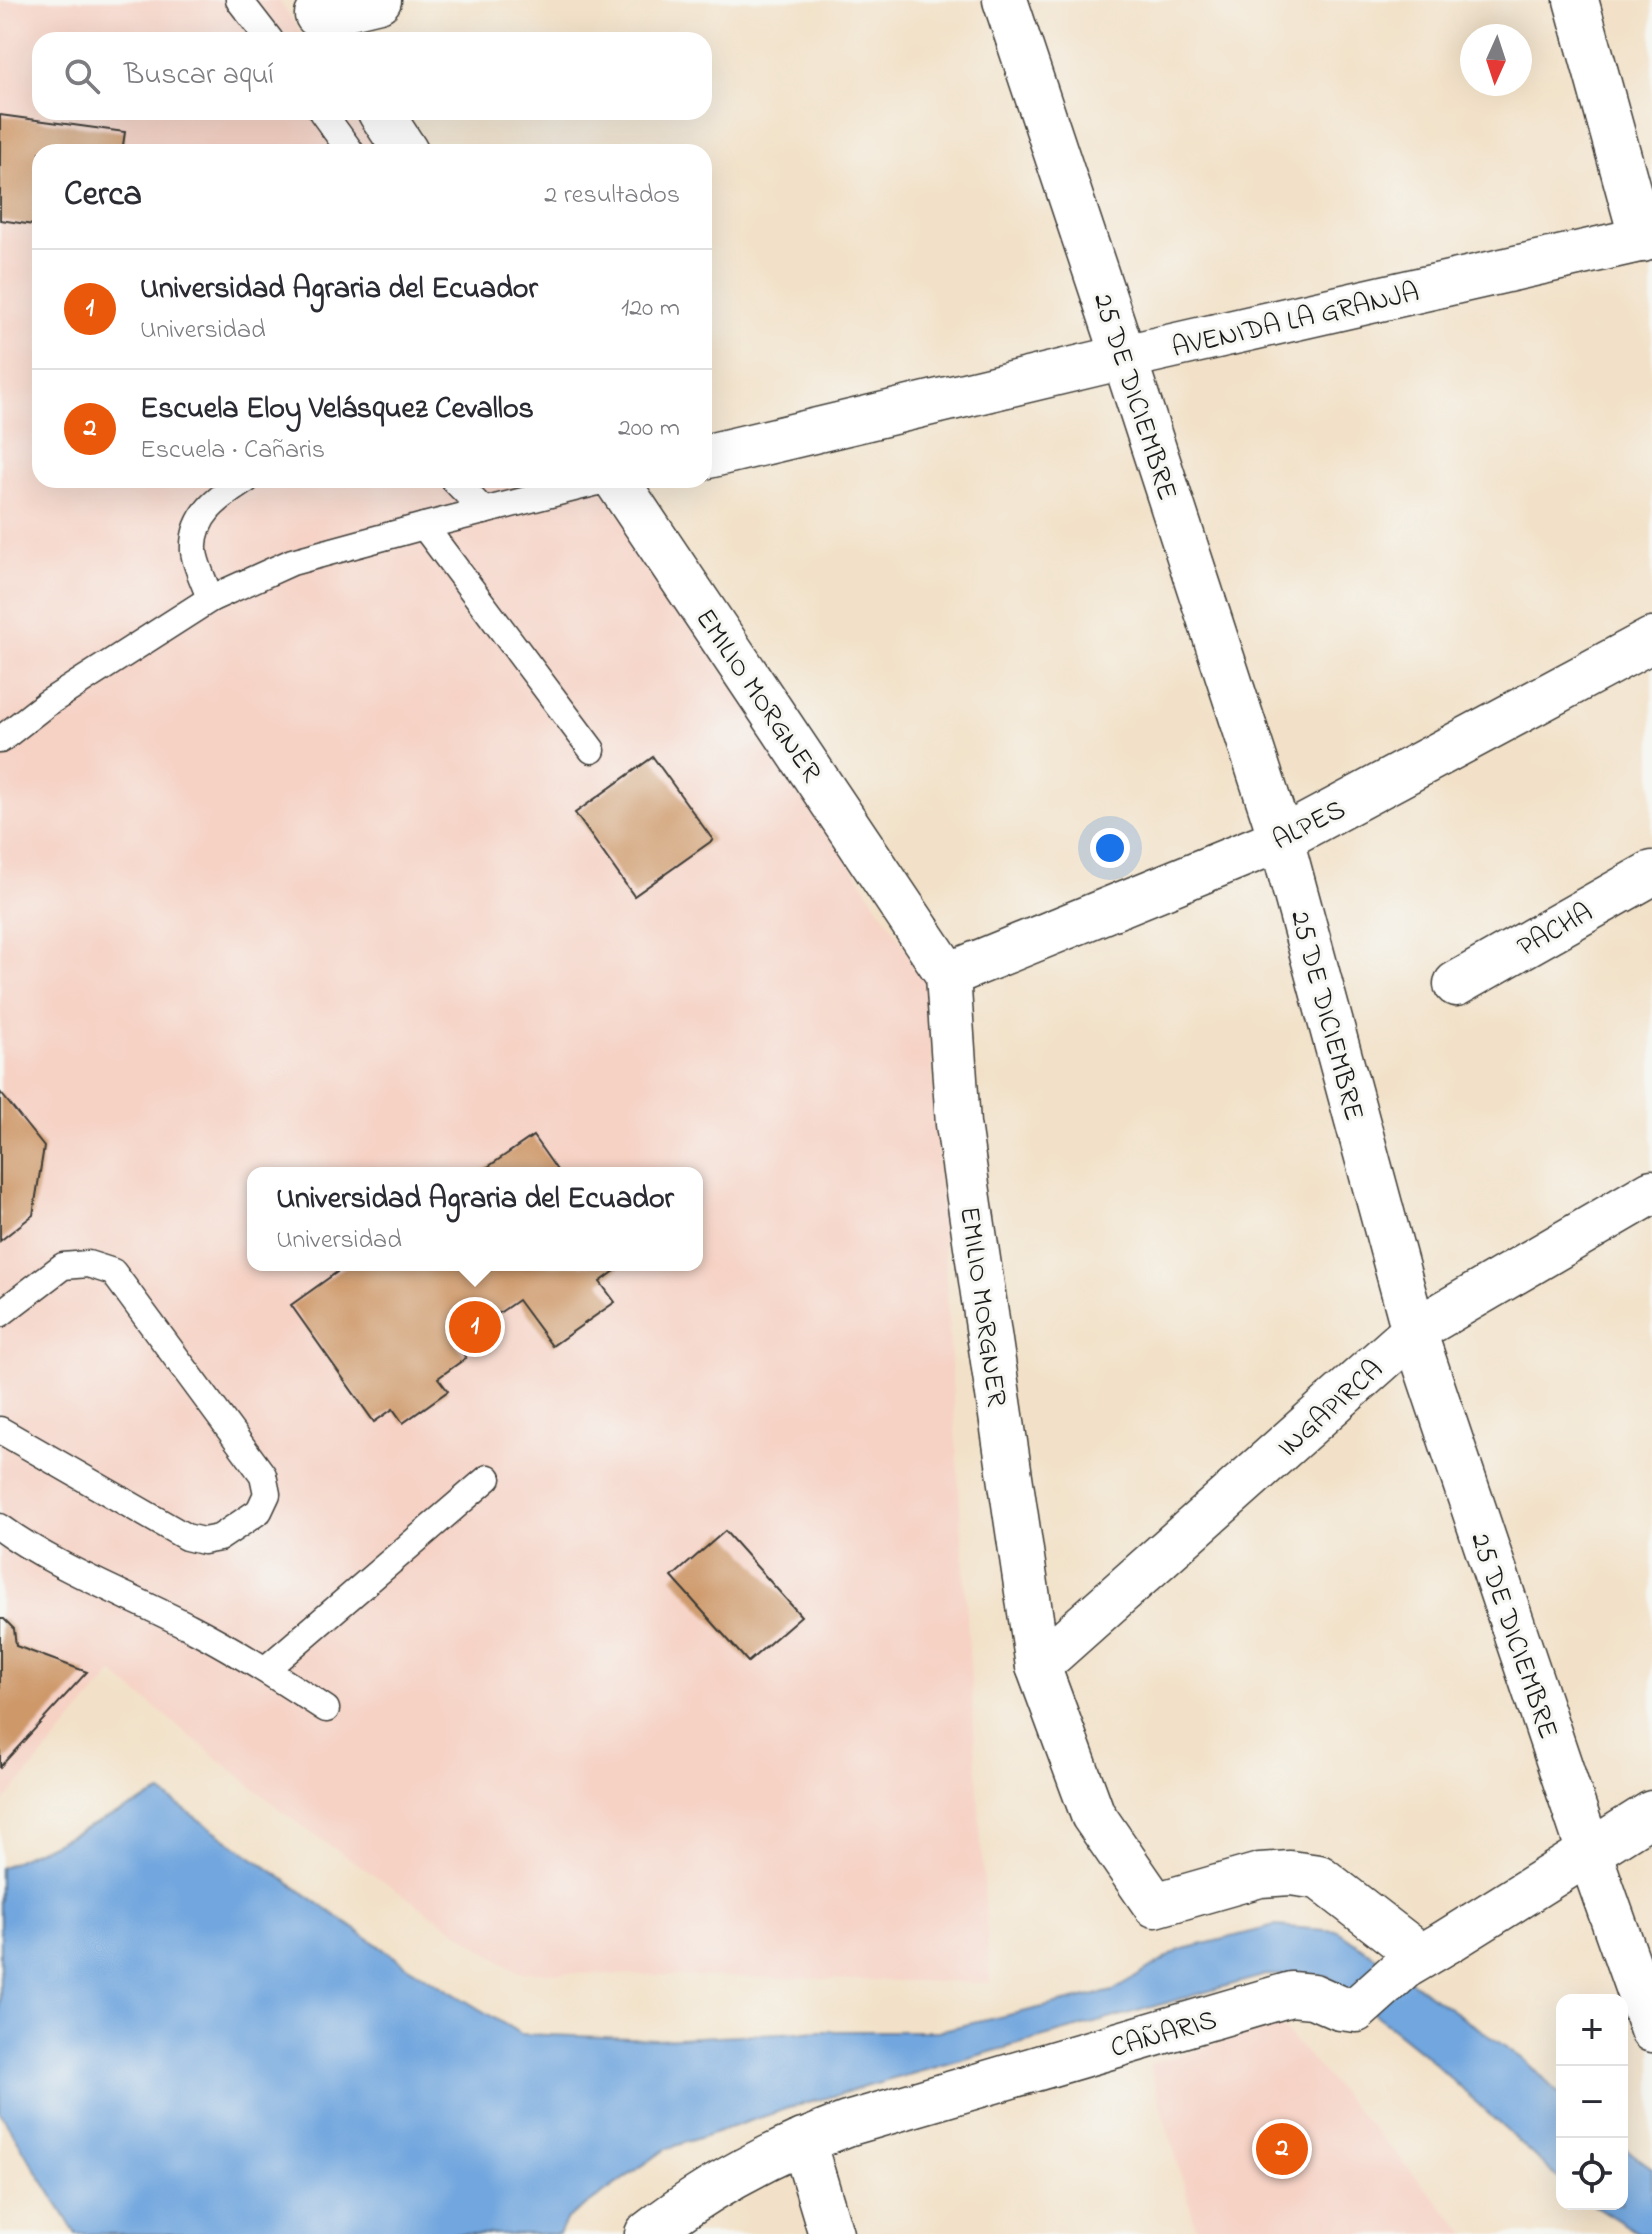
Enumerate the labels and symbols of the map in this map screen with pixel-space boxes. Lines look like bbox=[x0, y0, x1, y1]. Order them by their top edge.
north arrow bbox=[1460, 24, 1532, 96]
street label: AVENIDA LA GRANJA bbox=[1168, 273, 1423, 370]
street label: 25 DE DICIEMBRE bbox=[1081, 288, 1187, 506]
street label: EMILIO MORGNER bbox=[684, 601, 831, 791]
street label: ALPES bbox=[1266, 790, 1353, 862]
your location bbox=[1090, 828, 1130, 868]
street label: PACHA bbox=[1510, 894, 1601, 969]
street label: 25 DE DICIEMBRE bbox=[1278, 906, 1373, 1125]
street label: EMILIO MORGNER bbox=[947, 1204, 1016, 1410]
pin: 1 bbox=[449, 1297, 501, 1357]
street label: INGAPIRCA bbox=[1269, 1351, 1393, 1468]
street label: 25 DE DICIEMBRE bbox=[1458, 1527, 1567, 1745]
street label: CAÑARIS bbox=[1106, 2001, 1222, 2070]
pin: 2 bbox=[1256, 2119, 1308, 2179]

